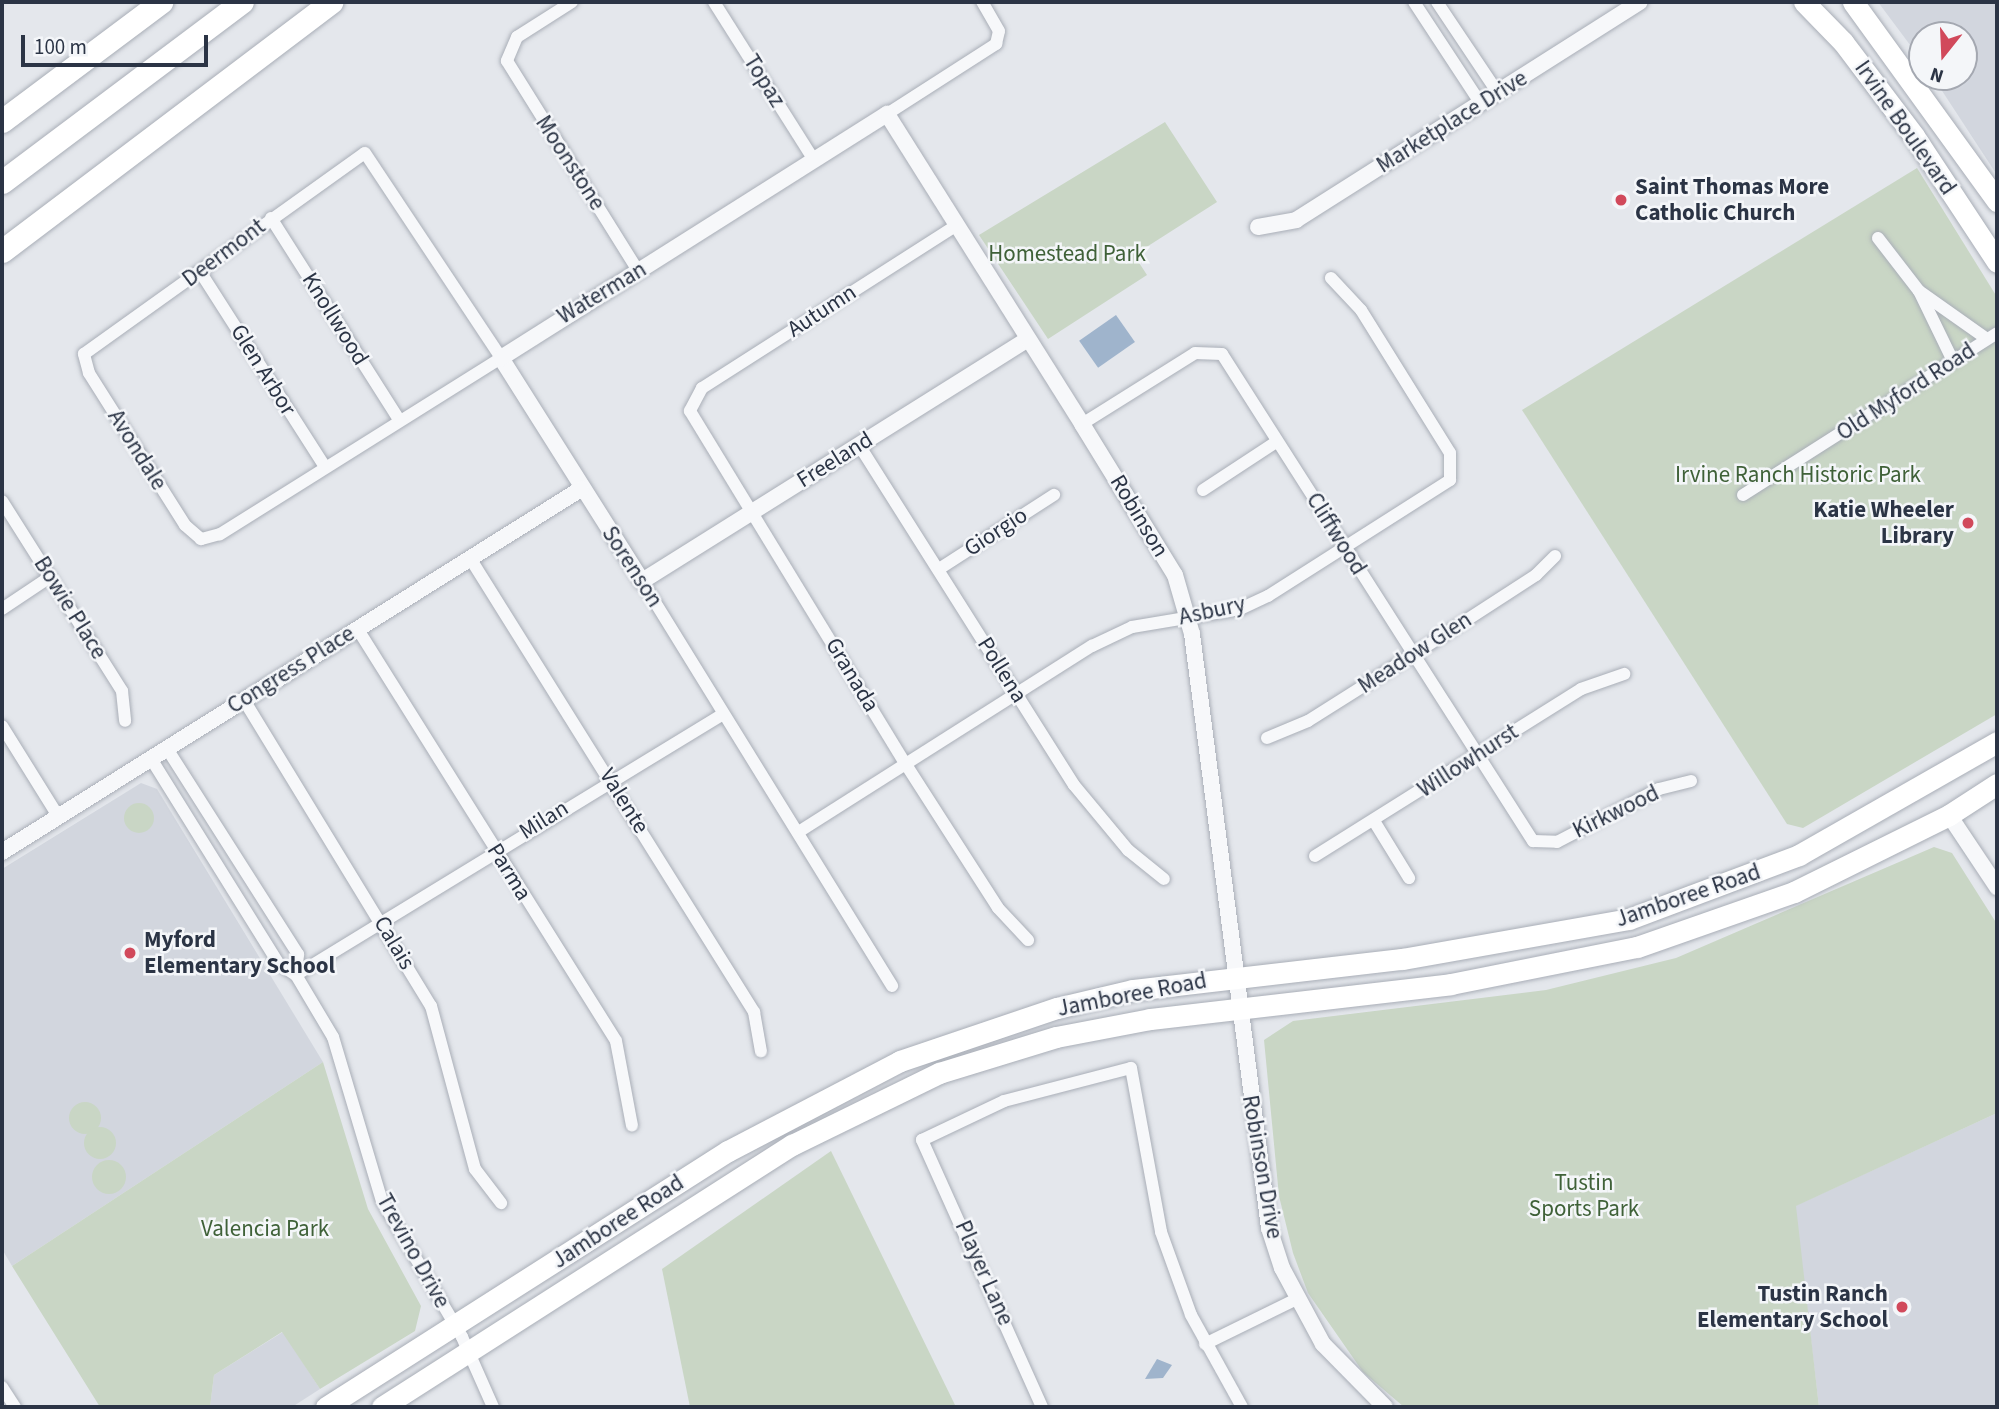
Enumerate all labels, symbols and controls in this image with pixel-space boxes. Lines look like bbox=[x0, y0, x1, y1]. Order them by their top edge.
scale bar bbox=[24, 21, 212, 65]
north arrow bbox=[1908, 21, 1978, 91]
text: 100 m bbox=[34, 32, 87, 62]
street label: Topaz bbox=[737, 49, 791, 113]
street label: Irvine Boulevard bbox=[1848, 55, 1962, 201]
text: N bbox=[1927, 60, 1947, 89]
street label: Marketplace Drive bbox=[1372, 65, 1532, 179]
street label: Moonstone bbox=[529, 110, 611, 216]
place label: Saint Thomas More Catholic Church bbox=[1635, 173, 1829, 227]
marker: Saint Thomas More Catholic Church bbox=[1613, 192, 1629, 208]
street label: Deermont bbox=[177, 213, 271, 293]
park label: Homestead Park bbox=[988, 240, 1146, 268]
street label: Waterman bbox=[552, 256, 652, 330]
street label: Knollwood bbox=[296, 267, 374, 371]
street label: Autumn bbox=[782, 279, 862, 343]
street label: Glen Arbor bbox=[224, 319, 302, 421]
street label: Old Myford Road bbox=[1832, 337, 1980, 447]
street label: Avondale bbox=[102, 405, 172, 495]
street label: Freeland bbox=[792, 426, 878, 494]
park label: Irvine Ranch Historic Park bbox=[1675, 461, 1921, 489]
street label: Robinson bbox=[1104, 470, 1174, 562]
street label: Cliffwood bbox=[1300, 488, 1372, 580]
place label: Katie Wheeler Library bbox=[1813, 496, 1954, 550]
street label: Giorgio bbox=[959, 501, 1033, 563]
marker: Katie Wheeler Library bbox=[1960, 515, 1976, 531]
street label: Sorenson bbox=[596, 521, 668, 613]
street label: Bowie Place bbox=[28, 552, 112, 664]
street label: Asbury bbox=[1176, 591, 1248, 631]
street label: Meadow Glen bbox=[1353, 606, 1477, 700]
street label: Congress Place bbox=[222, 620, 360, 720]
street label: Pollena bbox=[971, 632, 1033, 708]
street label: Granada bbox=[819, 633, 885, 717]
street label: Willowhurst bbox=[1413, 718, 1523, 804]
street label: Valente bbox=[593, 763, 655, 839]
street label: Kirkwood bbox=[1568, 779, 1664, 845]
street label: Milan bbox=[514, 794, 574, 846]
street label: Parma bbox=[481, 838, 537, 906]
street label: Jamboree Road bbox=[1612, 858, 1764, 934]
street label: Calais bbox=[367, 911, 421, 975]
place label: Myford Elementary School bbox=[144, 926, 335, 980]
marker: Myford Elementary School bbox=[122, 945, 138, 961]
street label: Jamboree Road bbox=[1055, 967, 1209, 1023]
street label: Robinson Drive bbox=[1236, 1093, 1288, 1241]
street label: Jamboree Road bbox=[547, 1169, 689, 1275]
park label: Tustin Sports Park bbox=[1529, 1169, 1639, 1223]
street label: Trevino Drive bbox=[370, 1189, 456, 1313]
park label: Valencia Park bbox=[201, 1215, 329, 1243]
street label: Player Lane bbox=[949, 1216, 1019, 1330]
place label: Tustin Ranch Elementary School bbox=[1697, 1280, 1888, 1334]
marker: Tustin Ranch Elementary School bbox=[1894, 1299, 1910, 1315]

